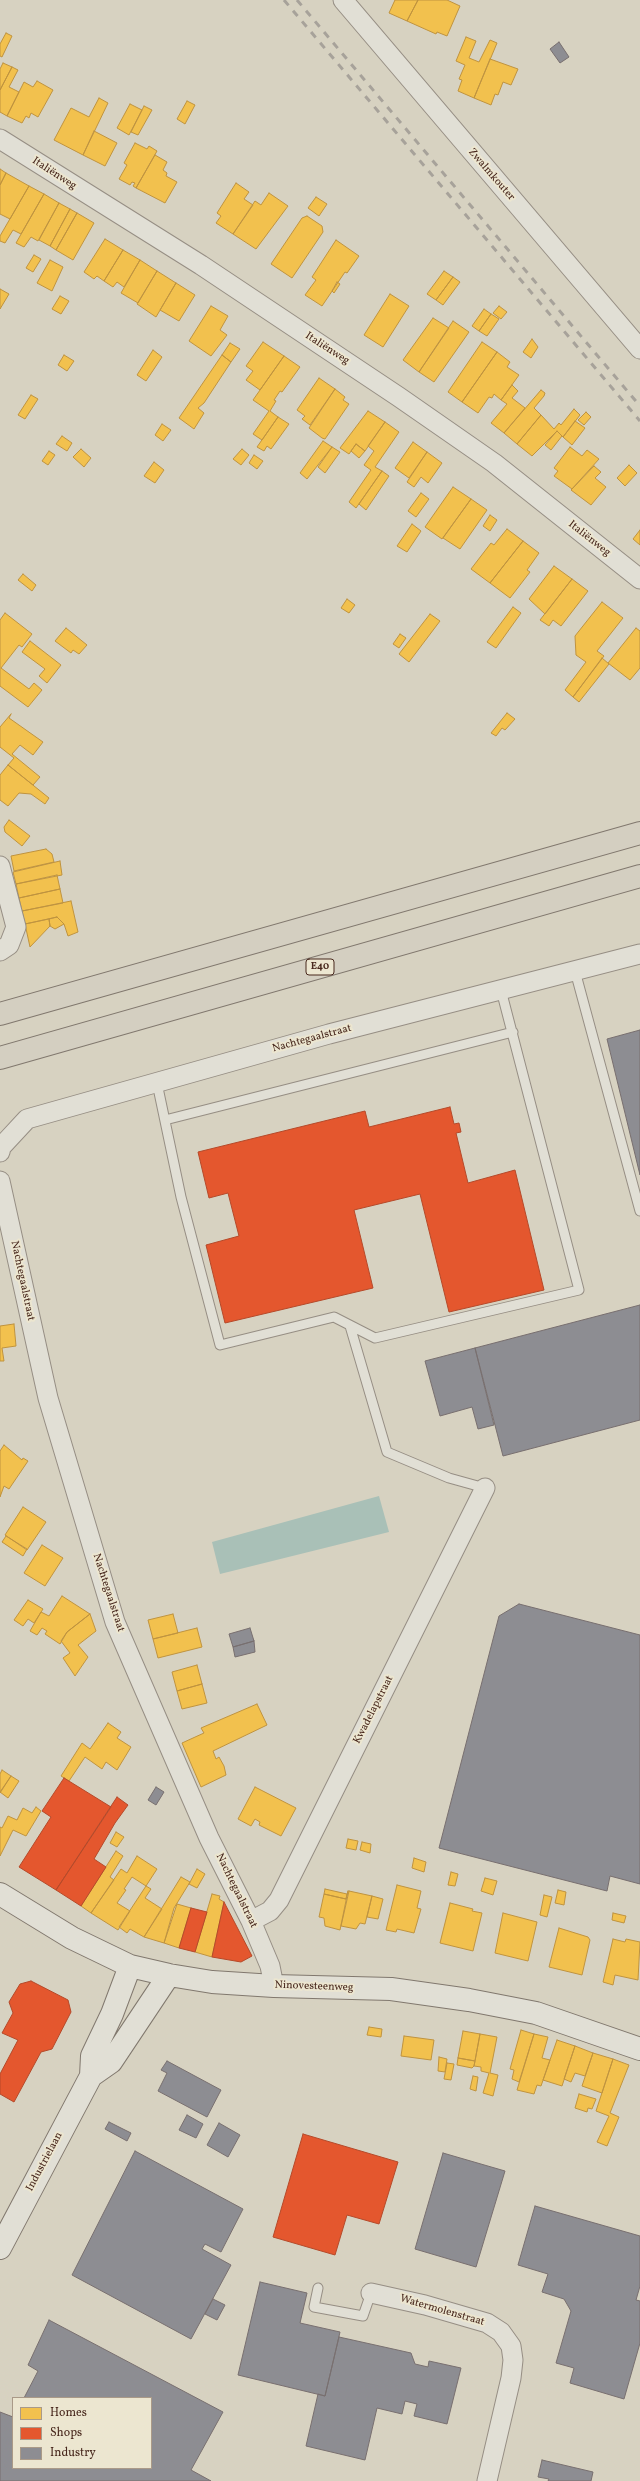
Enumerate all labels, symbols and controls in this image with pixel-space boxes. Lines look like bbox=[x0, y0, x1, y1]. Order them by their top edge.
street label: Zwalmkouter bbox=[465, 146, 517, 204]
street label: Italiënweg bbox=[29, 155, 79, 193]
street label: Italiënweg bbox=[302, 330, 352, 368]
street label: Italiënweg bbox=[565, 518, 613, 560]
road number: E40 bbox=[306, 959, 334, 975]
street label: Nachtegaalstraat bbox=[271, 1022, 353, 1056]
street label: Nachtegaalstraat bbox=[7, 1240, 37, 1322]
street label: Nachtegaalstraat bbox=[89, 1552, 127, 1634]
street label: Kwadelapstraat bbox=[351, 1674, 397, 1746]
street label: Nachtegaalstraat bbox=[212, 1851, 260, 1931]
street label: Ninovesteenweg bbox=[274, 1979, 354, 1995]
street label: Industrielaan bbox=[24, 2130, 66, 2194]
street label: Watermolenstraat bbox=[398, 2293, 486, 2329]
legend bbox=[12, 2397, 152, 2469]
text: Homes bbox=[50, 2405, 87, 2421]
text: Shops bbox=[50, 2425, 82, 2441]
text: Industry bbox=[50, 2445, 96, 2461]

